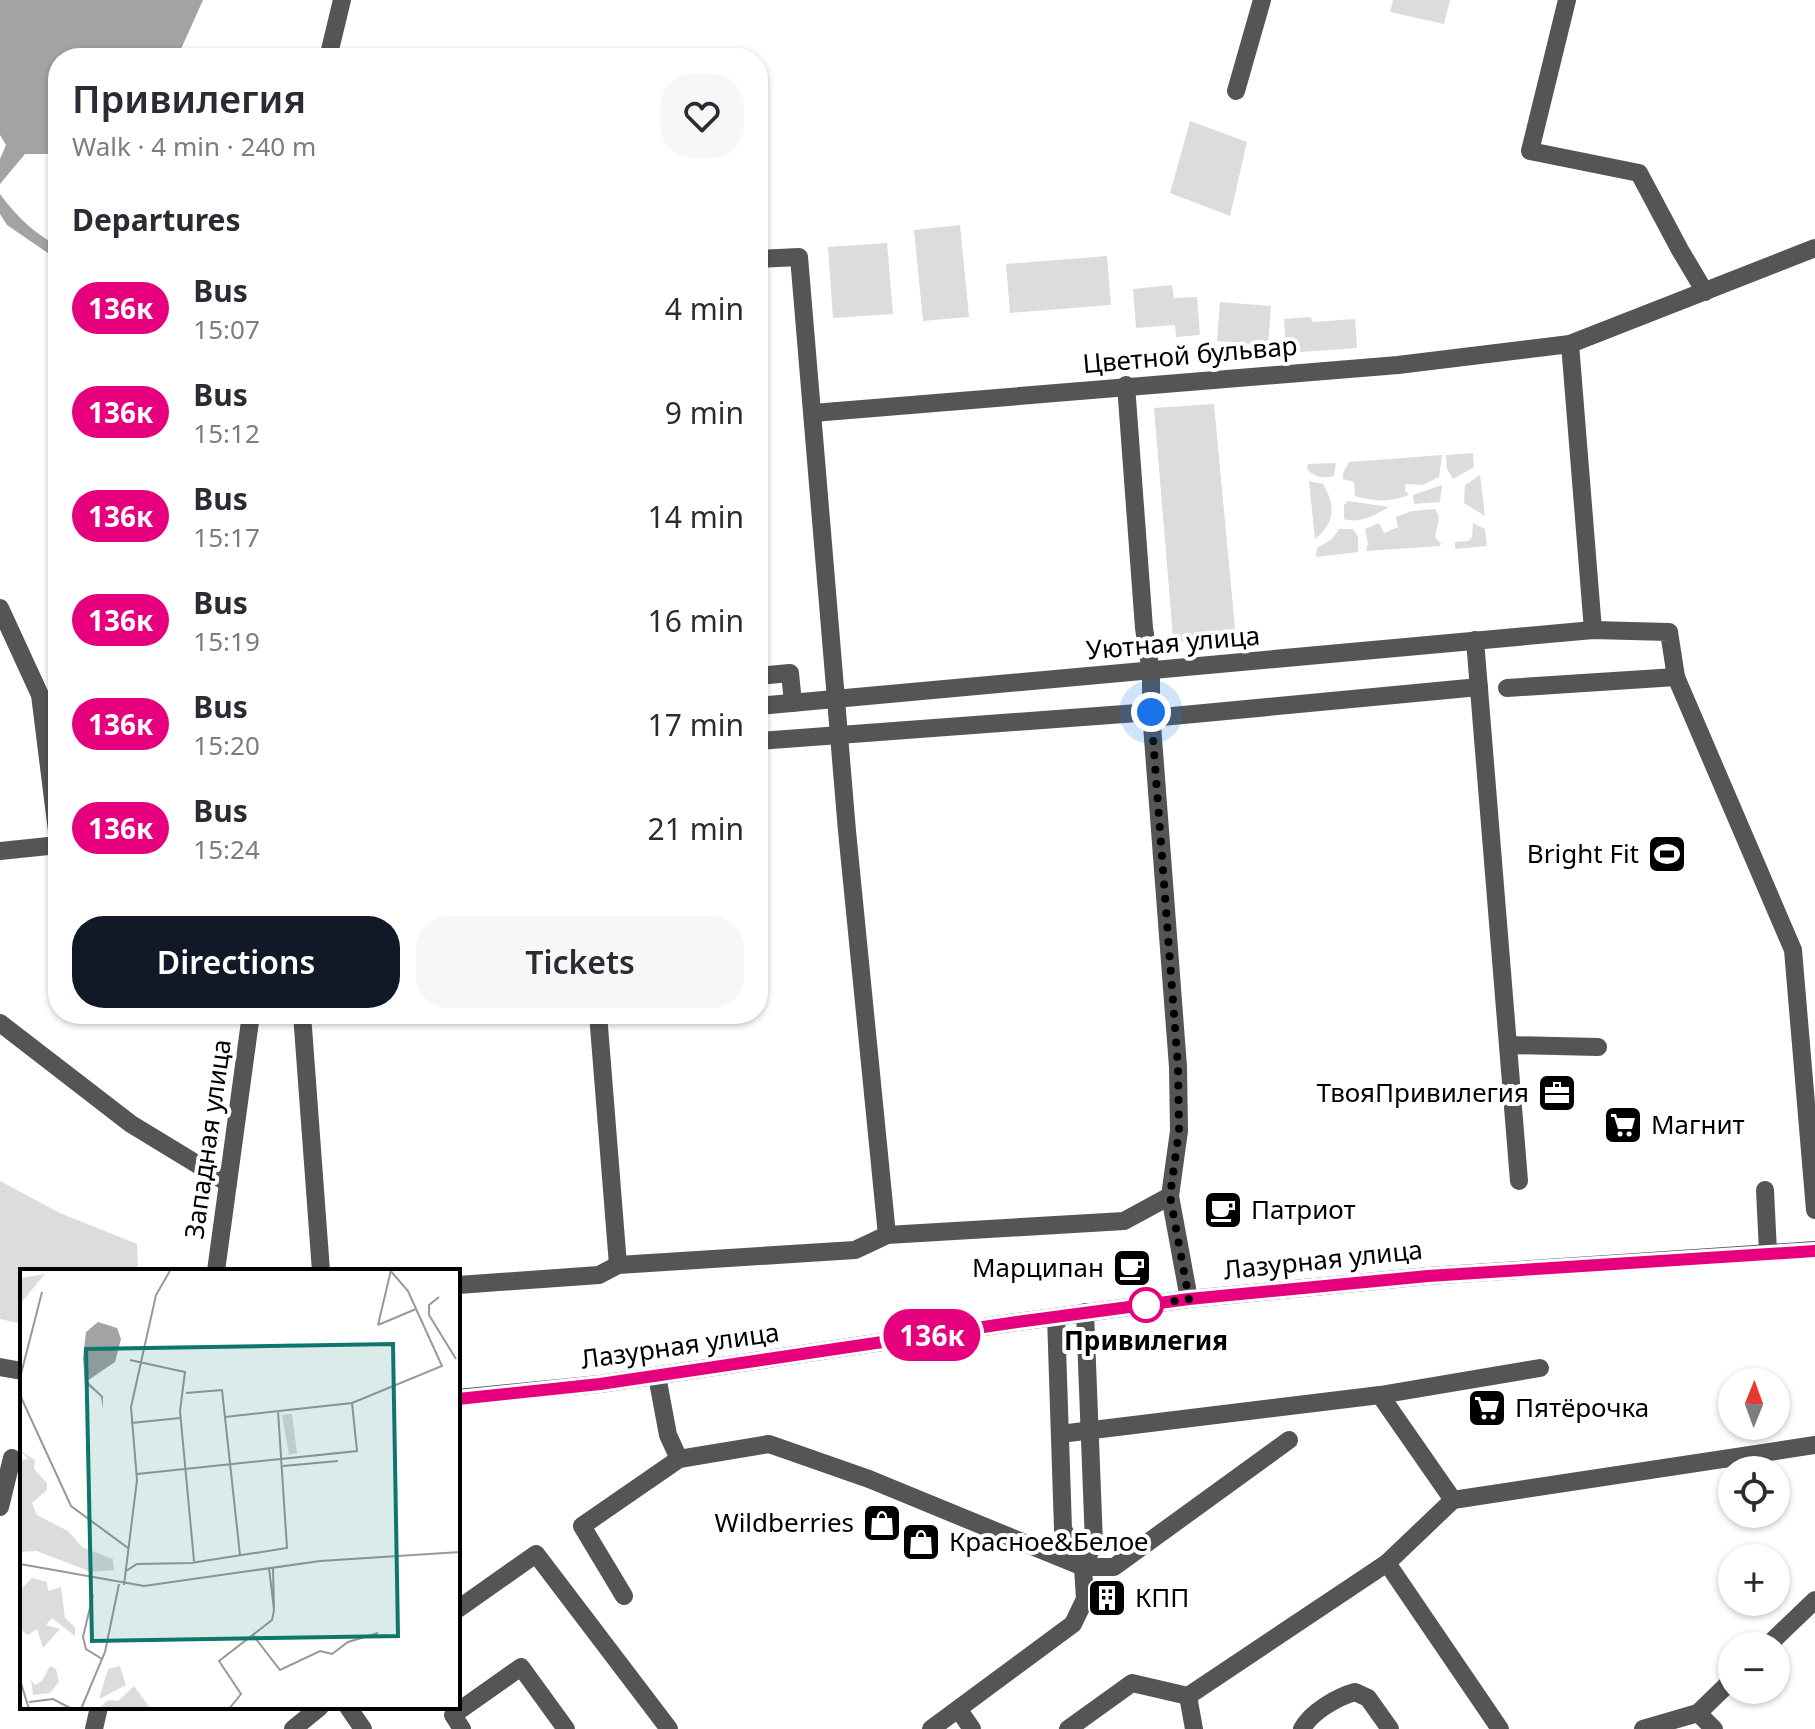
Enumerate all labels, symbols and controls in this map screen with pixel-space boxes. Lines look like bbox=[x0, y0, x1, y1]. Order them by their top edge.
text: Привилегия bbox=[72, 72, 306, 124]
button: heart bbox=[660, 74, 744, 158]
text: Walk · 4 min · 240 m bbox=[72, 128, 316, 164]
text: Departures bbox=[72, 199, 241, 240]
text: Bus bbox=[193, 270, 248, 311]
text: 4 min bbox=[665, 288, 744, 329]
text: 136к bbox=[88, 289, 153, 327]
text: 15:07 bbox=[193, 311, 260, 347]
street label: Цветной бульвар bbox=[1081, 327, 1299, 381]
text: Bus bbox=[193, 374, 248, 415]
text: 9 min bbox=[665, 392, 744, 433]
text: 136к bbox=[88, 393, 153, 431]
text: 15:12 bbox=[193, 415, 260, 451]
text: Bus bbox=[193, 478, 248, 519]
text: 14 min bbox=[648, 496, 744, 537]
text: 136к bbox=[88, 497, 153, 535]
text: 15:17 bbox=[193, 519, 260, 555]
text: Bus bbox=[193, 582, 248, 623]
text: 16 min bbox=[648, 600, 744, 641]
text: 136к bbox=[88, 601, 153, 639]
street label: Уютная улица bbox=[1085, 616, 1261, 668]
text: 15:19 bbox=[193, 623, 260, 659]
text: Bus bbox=[193, 686, 248, 727]
your location bbox=[1131, 692, 1171, 732]
text: 17 min bbox=[648, 704, 744, 745]
text: 136к bbox=[88, 705, 153, 743]
text: 15:20 bbox=[193, 727, 260, 763]
text: Bus bbox=[193, 790, 248, 831]
text: 21 min bbox=[648, 808, 744, 849]
text: 136к bbox=[88, 809, 153, 847]
text: 15:24 bbox=[193, 831, 260, 867]
sports icon: Bright Fit bbox=[1646, 833, 1688, 875]
place label: Bright Fit bbox=[1527, 835, 1639, 871]
button: Directions bbox=[72, 916, 400, 1008]
button: Tickets bbox=[416, 916, 744, 1008]
street label: Западная улица bbox=[175, 1037, 239, 1241]
office icon: ТвояПривилегия bbox=[1536, 1072, 1578, 1114]
place label: ТвояПривилегия bbox=[1317, 1074, 1529, 1110]
supermarket icon: Магнит bbox=[1602, 1104, 1644, 1146]
place label: Магнит bbox=[1651, 1106, 1745, 1142]
cafe icon: Патриот bbox=[1202, 1189, 1244, 1231]
place label: Патриот bbox=[1251, 1191, 1356, 1227]
street label: Лазурная улица bbox=[1222, 1231, 1424, 1287]
cafe icon: Марципан bbox=[1111, 1247, 1153, 1289]
place label: Марципан bbox=[972, 1249, 1104, 1285]
inset map bbox=[20, 1269, 460, 1709]
marker: Привилегия bbox=[1129, 1288, 1163, 1322]
line badge: 136к bbox=[876, 1309, 988, 1361]
street label: Лазурная улица bbox=[578, 1313, 781, 1377]
text: 136к bbox=[899, 1316, 965, 1354]
place label: Привилегия bbox=[1064, 1322, 1228, 1358]
north arrow bbox=[1718, 1368, 1790, 1440]
map controls bbox=[1718, 1368, 1790, 1704]
supermarket icon: Пятёрочка bbox=[1466, 1387, 1508, 1429]
place label: Пятёрочка bbox=[1515, 1389, 1649, 1425]
button: locate bbox=[1718, 1456, 1790, 1528]
shop icon: Wildberries bbox=[861, 1502, 903, 1544]
place label: Wildberries bbox=[714, 1504, 854, 1540]
shop icon: Красное&Белое bbox=[900, 1521, 942, 1563]
place label: Красное&Белое bbox=[949, 1523, 1148, 1559]
button: + bbox=[1718, 1544, 1790, 1616]
building icon: КПП bbox=[1086, 1577, 1128, 1619]
place label: КПП bbox=[1135, 1579, 1189, 1615]
button: − bbox=[1718, 1632, 1790, 1704]

